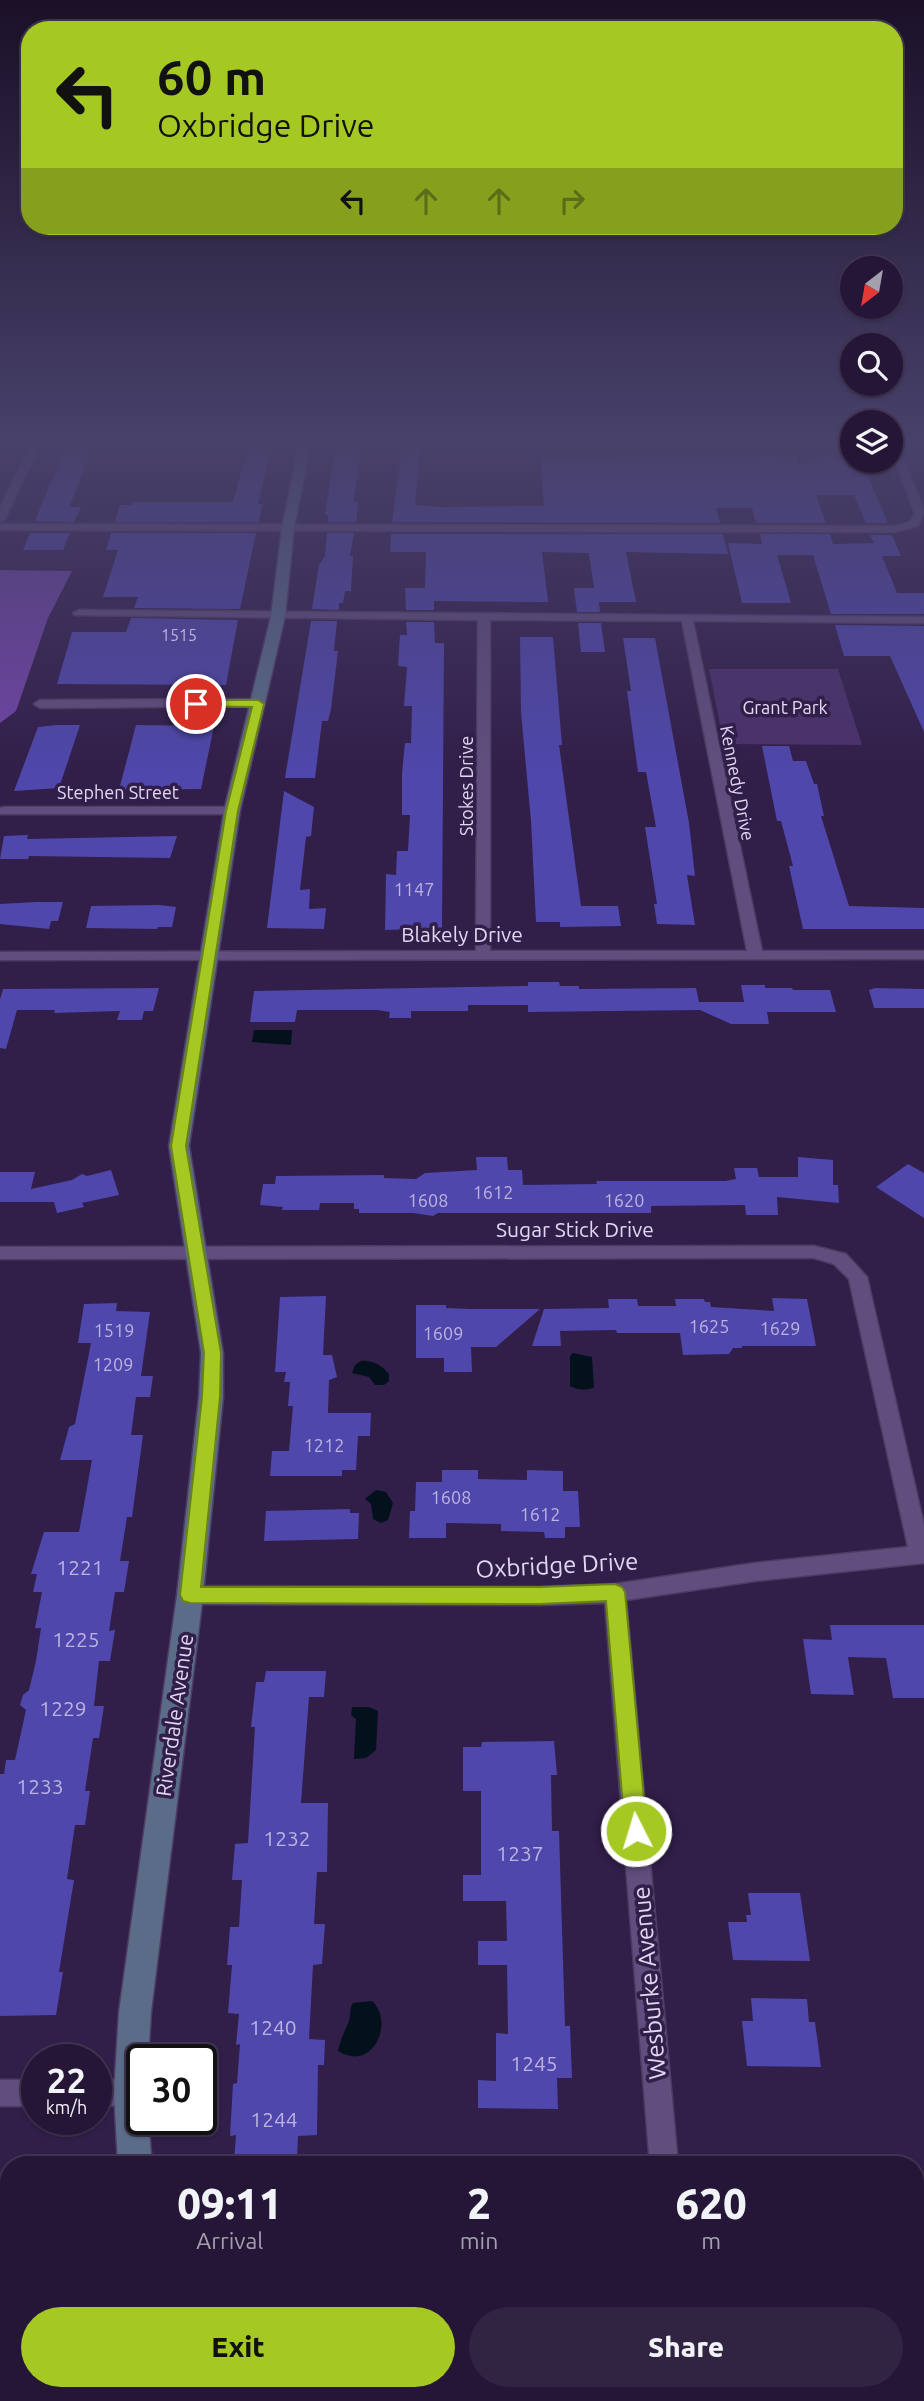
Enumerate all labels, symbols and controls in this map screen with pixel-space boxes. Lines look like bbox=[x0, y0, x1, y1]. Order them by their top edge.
icon: left bbox=[42, 49, 133, 140]
text: 60 m bbox=[157, 49, 266, 104]
text: Oxbridge Drive bbox=[157, 107, 374, 143]
icon: left bbox=[334, 182, 372, 220]
icon: ahead bbox=[407, 182, 445, 220]
icon: ahead bbox=[480, 182, 518, 220]
icon: right bbox=[553, 182, 591, 220]
north arrow bbox=[840, 256, 903, 318]
map controls bbox=[840, 256, 903, 473]
button: search bbox=[840, 333, 903, 396]
button: layers bbox=[840, 410, 903, 473]
house number: 1515 bbox=[161, 626, 197, 644]
pin bbox=[166, 674, 226, 734]
icon: arrive bbox=[177, 685, 215, 723]
park label: Grant Park bbox=[742, 697, 828, 717]
street label: Kennedy Drive bbox=[717, 724, 759, 842]
street label: Stokes Drive bbox=[456, 736, 476, 836]
street label: Stephen Street bbox=[57, 782, 179, 802]
house number: 1147 bbox=[394, 879, 434, 899]
street label: Blakely Drive bbox=[401, 922, 523, 946]
house number: 1612 bbox=[473, 1182, 513, 1202]
house number: 1608 bbox=[408, 1190, 448, 1210]
house number: 1620 bbox=[604, 1190, 644, 1210]
street label: Sugar Stick Drive bbox=[496, 1217, 654, 1241]
house number: 1625 bbox=[689, 1316, 729, 1336]
house number: 1629 bbox=[760, 1318, 800, 1338]
house number: 1519 bbox=[94, 1320, 134, 1340]
house number: 1609 bbox=[423, 1323, 463, 1343]
house number: 1209 bbox=[93, 1354, 133, 1374]
house number: 1212 bbox=[304, 1435, 344, 1455]
house number: 1608 bbox=[431, 1487, 471, 1507]
house number: 1612 bbox=[520, 1504, 560, 1524]
street label: Oxbridge Drive bbox=[475, 1547, 639, 1583]
house number: 1221 bbox=[56, 1555, 104, 1579]
house number: 1225 bbox=[52, 1627, 100, 1651]
street label: Riverdale Avenue bbox=[151, 1632, 197, 1798]
house number: 1229 bbox=[39, 1696, 87, 1720]
house number: 1233 bbox=[16, 1774, 64, 1798]
position arrow bbox=[599, 1794, 673, 1868]
house number: 1232 bbox=[263, 1826, 311, 1850]
house number: 1237 bbox=[496, 1841, 544, 1865]
street label: Wesburke Avenue bbox=[627, 1885, 671, 2081]
house number: 1240 bbox=[249, 2015, 297, 2039]
speed limit sign: 30 bbox=[126, 2044, 217, 2135]
house number: 1245 bbox=[510, 2051, 558, 2075]
text: 22 bbox=[47, 2060, 86, 2100]
text: km/h bbox=[46, 2097, 87, 2117]
house number: 1244 bbox=[250, 2107, 298, 2131]
text: 09:11 bbox=[177, 2180, 282, 2227]
text: 2 bbox=[467, 2180, 491, 2227]
text: 620 bbox=[676, 2180, 747, 2227]
text: Arrival bbox=[196, 2228, 263, 2253]
text: min bbox=[460, 2228, 498, 2253]
text: m bbox=[701, 2228, 721, 2253]
button: Exit bbox=[21, 2307, 455, 2387]
button: Share bbox=[469, 2307, 903, 2387]

